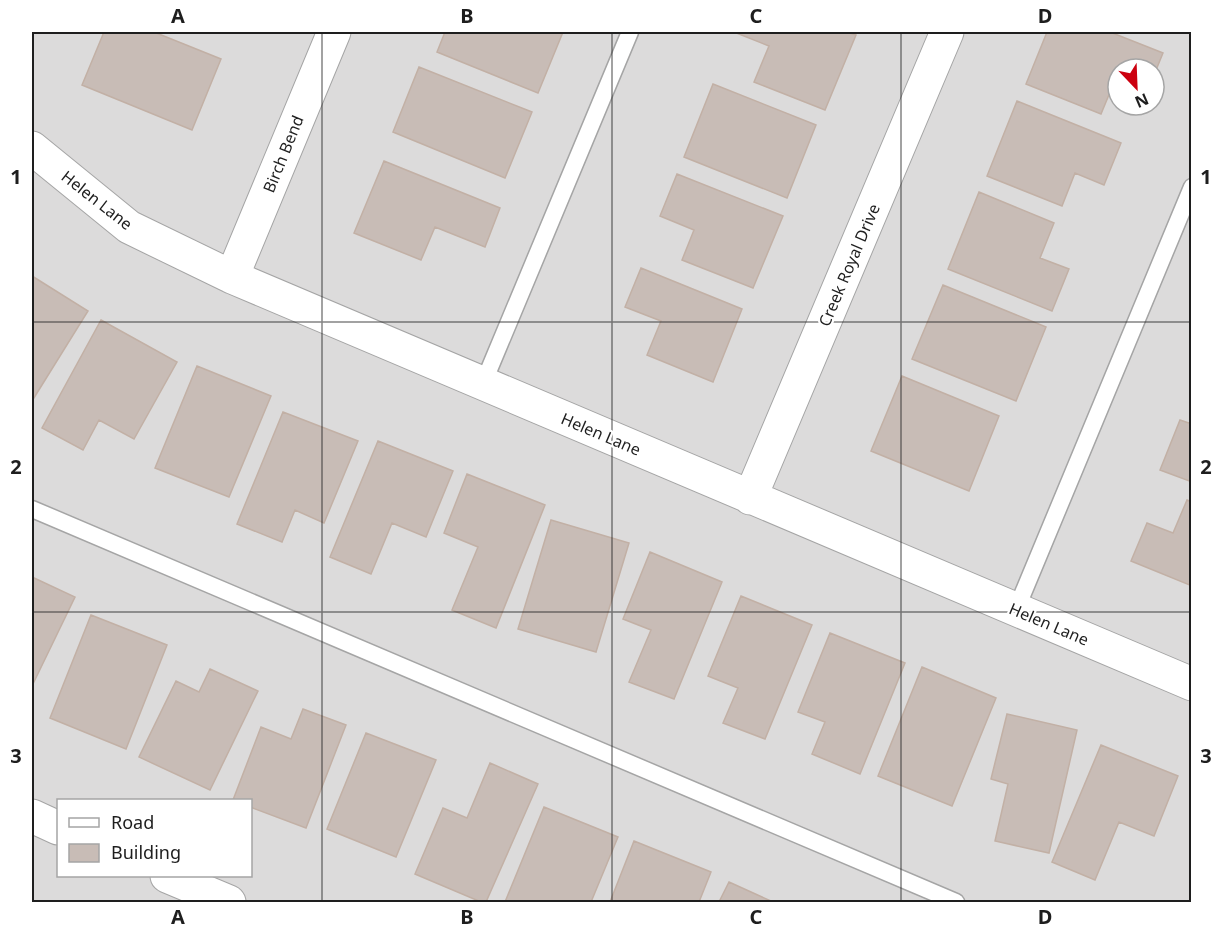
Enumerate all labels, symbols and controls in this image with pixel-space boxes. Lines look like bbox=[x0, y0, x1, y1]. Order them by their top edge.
text: A bbox=[171, 2, 185, 29]
text: B bbox=[460, 2, 474, 29]
text: C bbox=[750, 2, 763, 29]
text: D bbox=[1038, 2, 1052, 29]
north arrow bbox=[1106, 57, 1166, 117]
text: N bbox=[1132, 88, 1152, 113]
street label: Birch Bend bbox=[257, 112, 309, 196]
text: 1 bbox=[10, 163, 22, 190]
text: 1 bbox=[1200, 163, 1212, 190]
street label: Helen Lane bbox=[57, 165, 137, 235]
street label: Creek Royal Drive bbox=[813, 200, 885, 330]
street label: Helen Lane bbox=[558, 407, 644, 461]
text: 2 bbox=[10, 453, 22, 480]
text: 2 bbox=[1200, 453, 1212, 480]
street label: Helen Lane bbox=[1006, 597, 1092, 651]
text: 3 bbox=[10, 742, 22, 769]
text: 3 bbox=[1200, 742, 1212, 769]
legend bbox=[57, 799, 252, 877]
text: Road bbox=[111, 810, 154, 834]
text: Building bbox=[111, 840, 181, 864]
text: A bbox=[171, 903, 185, 930]
text: B bbox=[460, 903, 474, 930]
text: C bbox=[750, 903, 763, 930]
text: D bbox=[1038, 903, 1052, 930]

